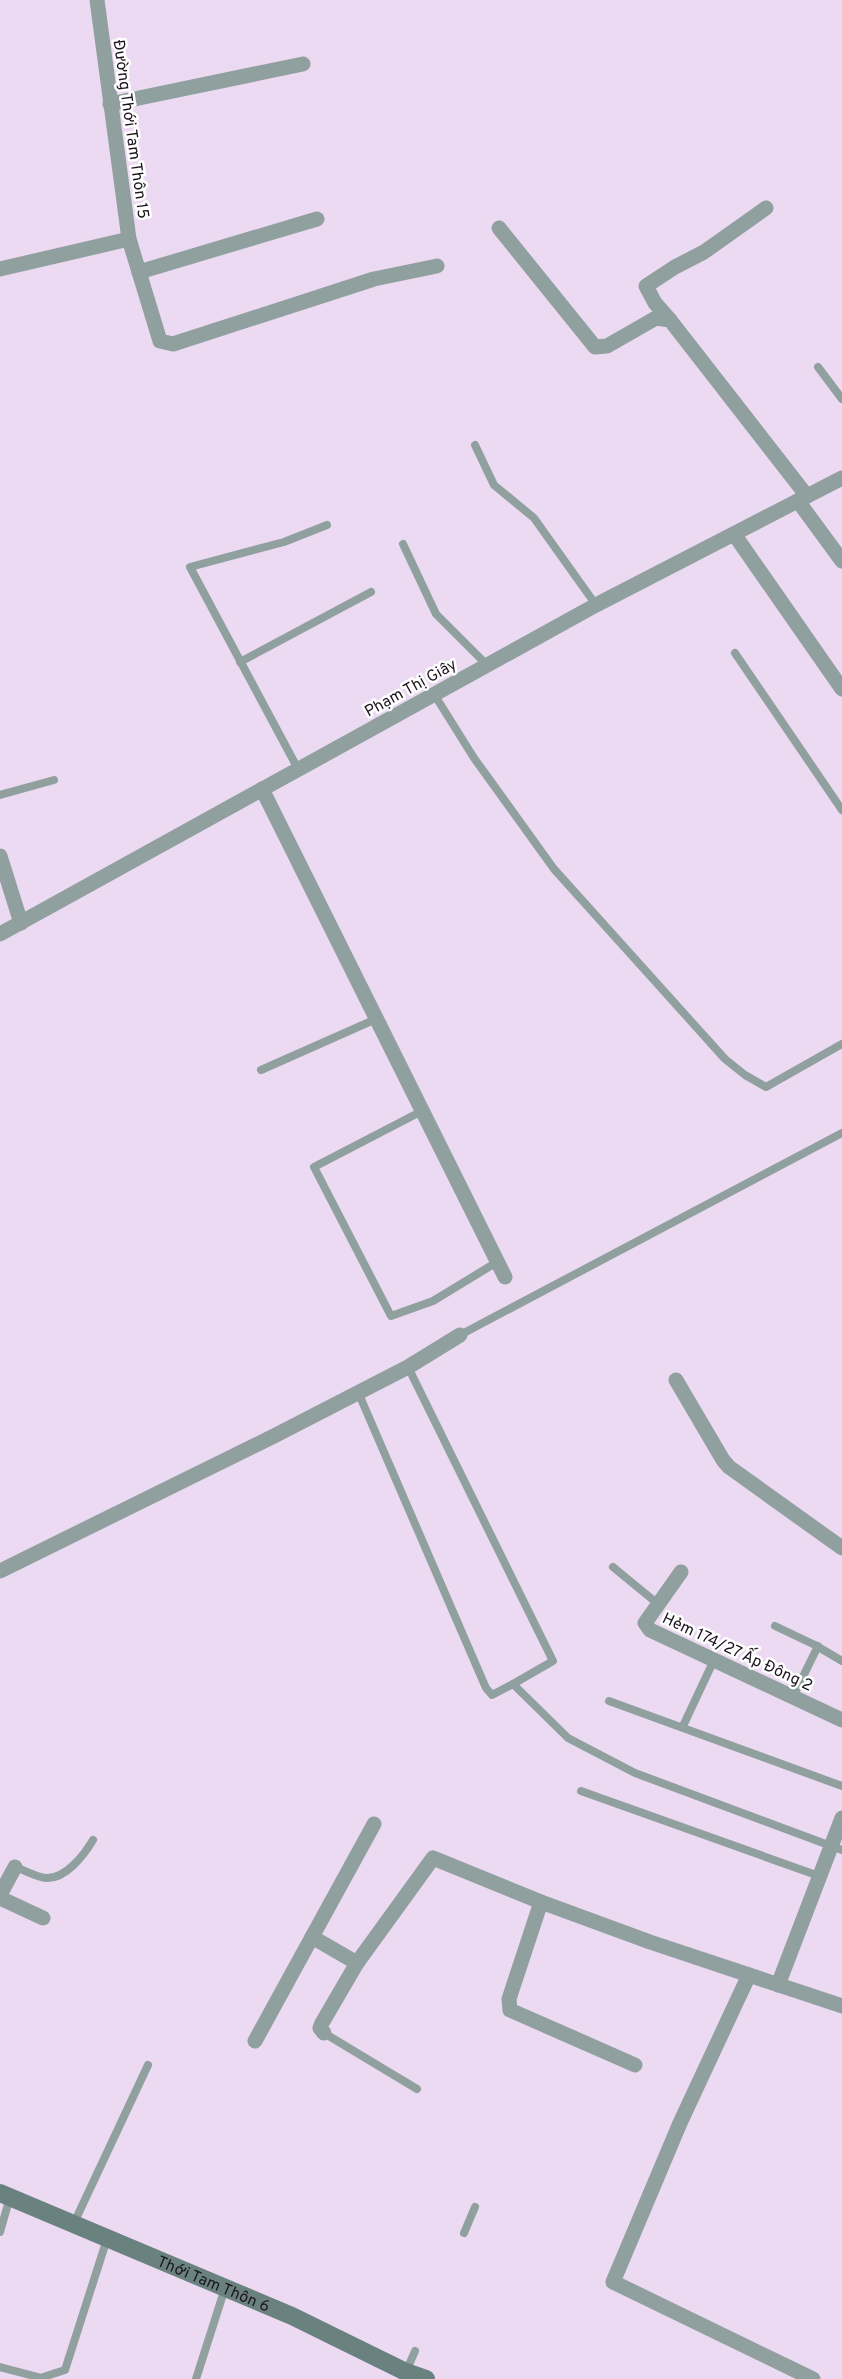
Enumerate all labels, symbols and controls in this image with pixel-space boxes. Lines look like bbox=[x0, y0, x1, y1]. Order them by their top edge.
street label: Đường Thới Tam Thôn 15 bbox=[108, 38, 152, 220]
street label: Phạm Thị Giây bbox=[361, 655, 461, 722]
street label: Hẻm 174/27 Ấp Đông 2 bbox=[659, 1605, 818, 1696]
street label: Thới Tam Thôn 6 bbox=[154, 2252, 272, 2317]

